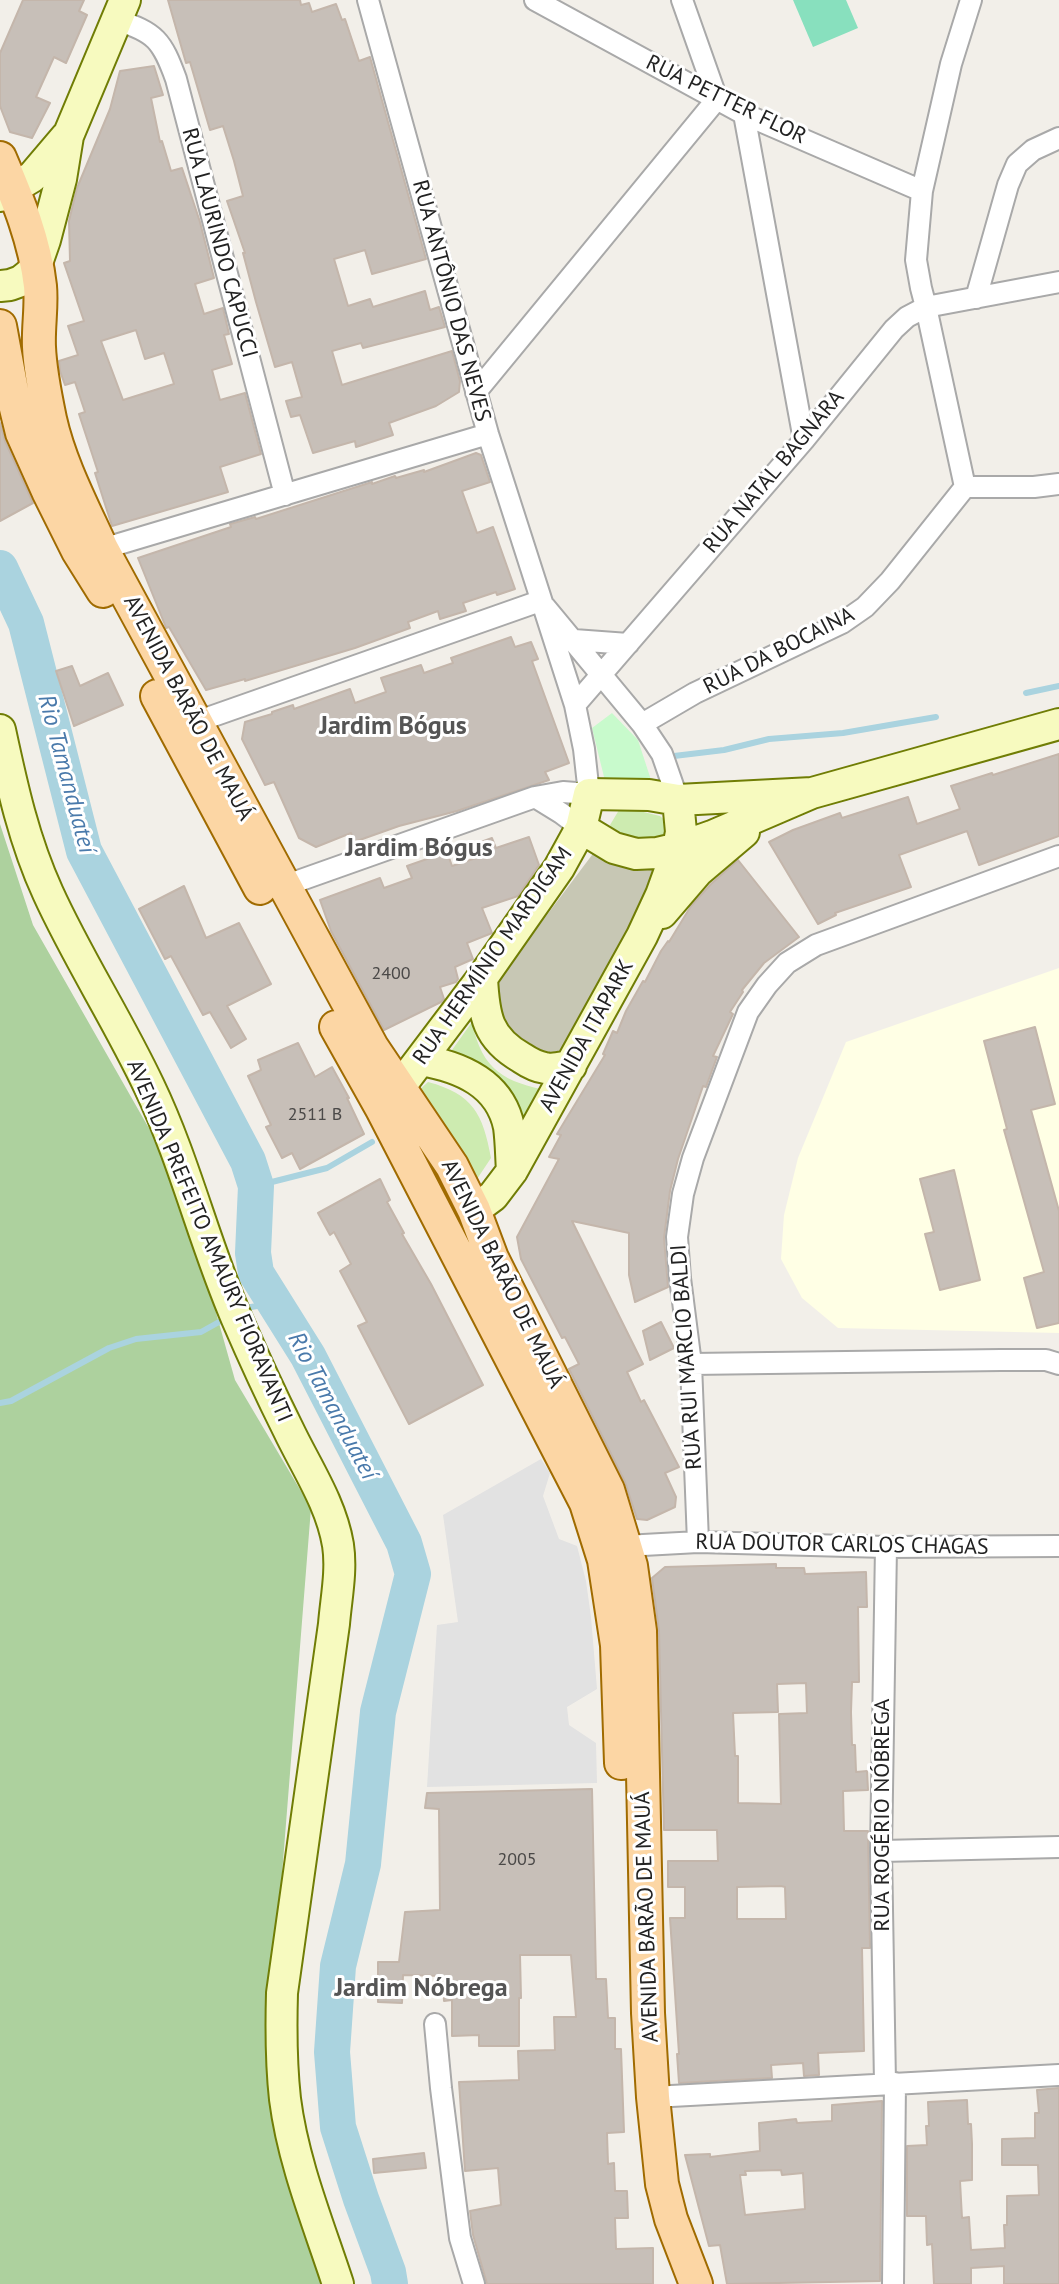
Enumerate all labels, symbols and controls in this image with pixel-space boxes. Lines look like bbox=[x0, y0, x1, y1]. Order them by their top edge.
street label: RUA PETTER FLOR bbox=[641, 50, 811, 150]
street label: RUA LAURINDO CAPUCCI bbox=[176, 125, 262, 361]
street label: RUA ANTÔNIO DAS NEVES bbox=[406, 177, 496, 425]
street label: RUA NATAL BAGNARA bbox=[698, 385, 850, 559]
street label: AVENIDA BARÃO DE MAUÁ bbox=[117, 591, 259, 825]
street label: RUA DA BOCAINA bbox=[699, 602, 859, 700]
water label: Rio Tamanduateí bbox=[31, 691, 101, 857]
district label: Jardim Bógus bbox=[319, 711, 467, 743]
district label: Jardim Bógus bbox=[345, 833, 493, 865]
street label: RUA HERMÍNIO MARDIGAM bbox=[408, 842, 578, 1070]
street label: AVENIDA ITAPARK bbox=[534, 955, 640, 1117]
house number: 2400 bbox=[371, 963, 411, 985]
street label: AVENIDA PREFEITO AMAURY FIORAVANTI bbox=[120, 1056, 298, 1426]
house number: 2511 B bbox=[288, 1104, 342, 1126]
street label: AVENIDA BARÃO DE MAUÁ bbox=[435, 1155, 569, 1393]
street label: RUA RUI MARCIO BALDI bbox=[666, 1243, 708, 1471]
water label: Rio Tamanduateí bbox=[281, 1327, 383, 1485]
street label: RUA DOUTOR CARLOS CHAGAS bbox=[695, 1529, 989, 1561]
street label: RUA ROGÉRIO NÓBREGA bbox=[870, 1699, 896, 1931]
street label: AVENIDA BARÃO DE MAUÁ bbox=[629, 1791, 665, 2043]
house number: 2005 bbox=[497, 1849, 537, 1871]
district label: Jardim Nóbrega bbox=[334, 1973, 508, 2005]

